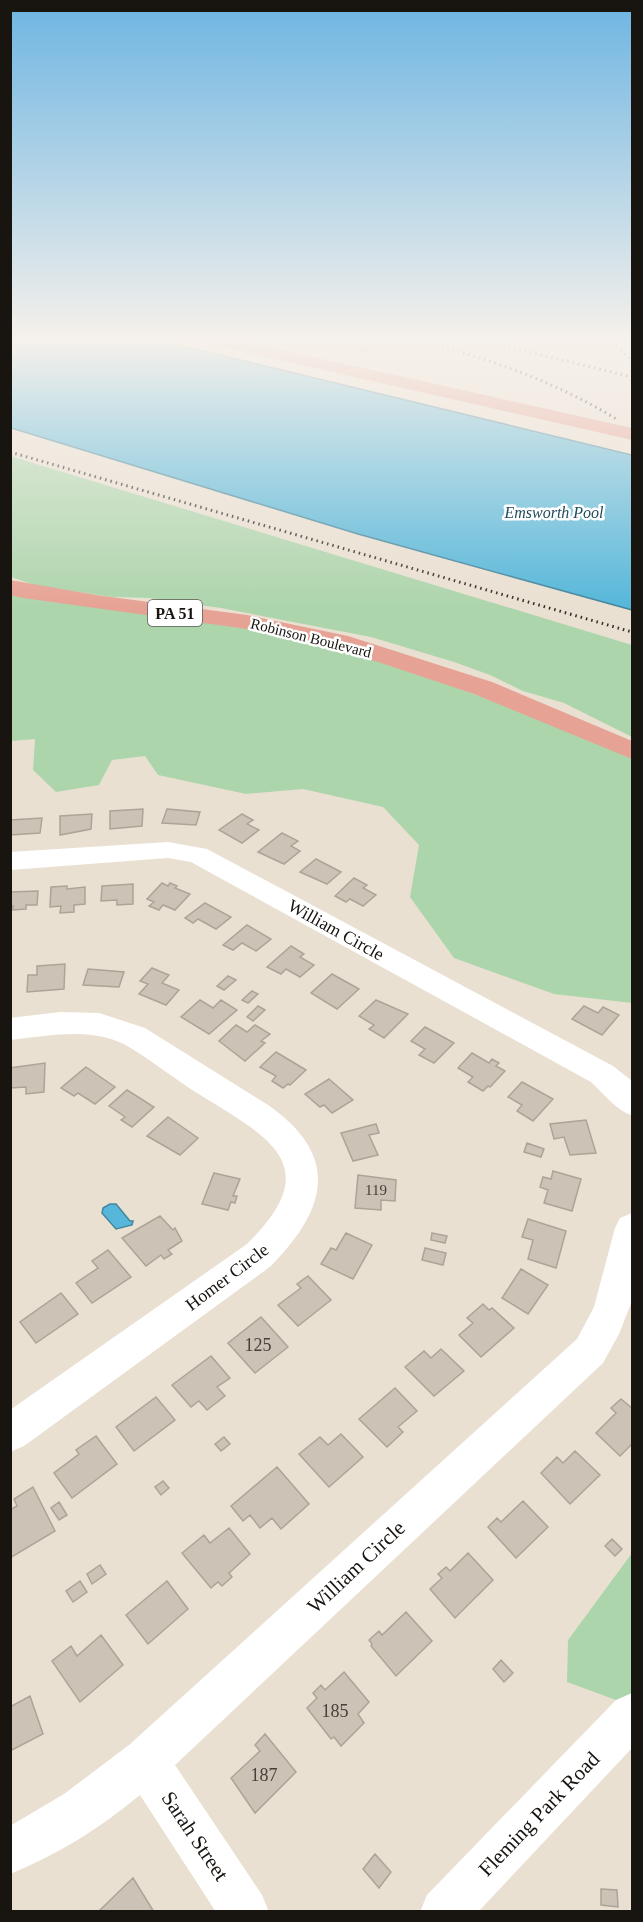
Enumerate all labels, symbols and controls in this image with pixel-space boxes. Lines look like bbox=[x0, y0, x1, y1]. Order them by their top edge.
water label: Emsworth Pool bbox=[503, 504, 604, 521]
road number: PA 51 bbox=[148, 600, 202, 626]
street label: Robinson Boulevard bbox=[249, 615, 373, 661]
street label: William Circle bbox=[284, 895, 388, 965]
house number: 119 bbox=[365, 1182, 387, 1198]
street label: Homer Circle bbox=[182, 1239, 272, 1315]
house number: 125 bbox=[245, 1335, 272, 1355]
street label: William Circle bbox=[302, 1516, 410, 1618]
house number: 185 bbox=[322, 1701, 349, 1721]
street label: Fleming Park Road bbox=[474, 1747, 605, 1881]
house number: 187 bbox=[251, 1765, 278, 1785]
street label: Sarah Street bbox=[157, 1787, 234, 1885]

